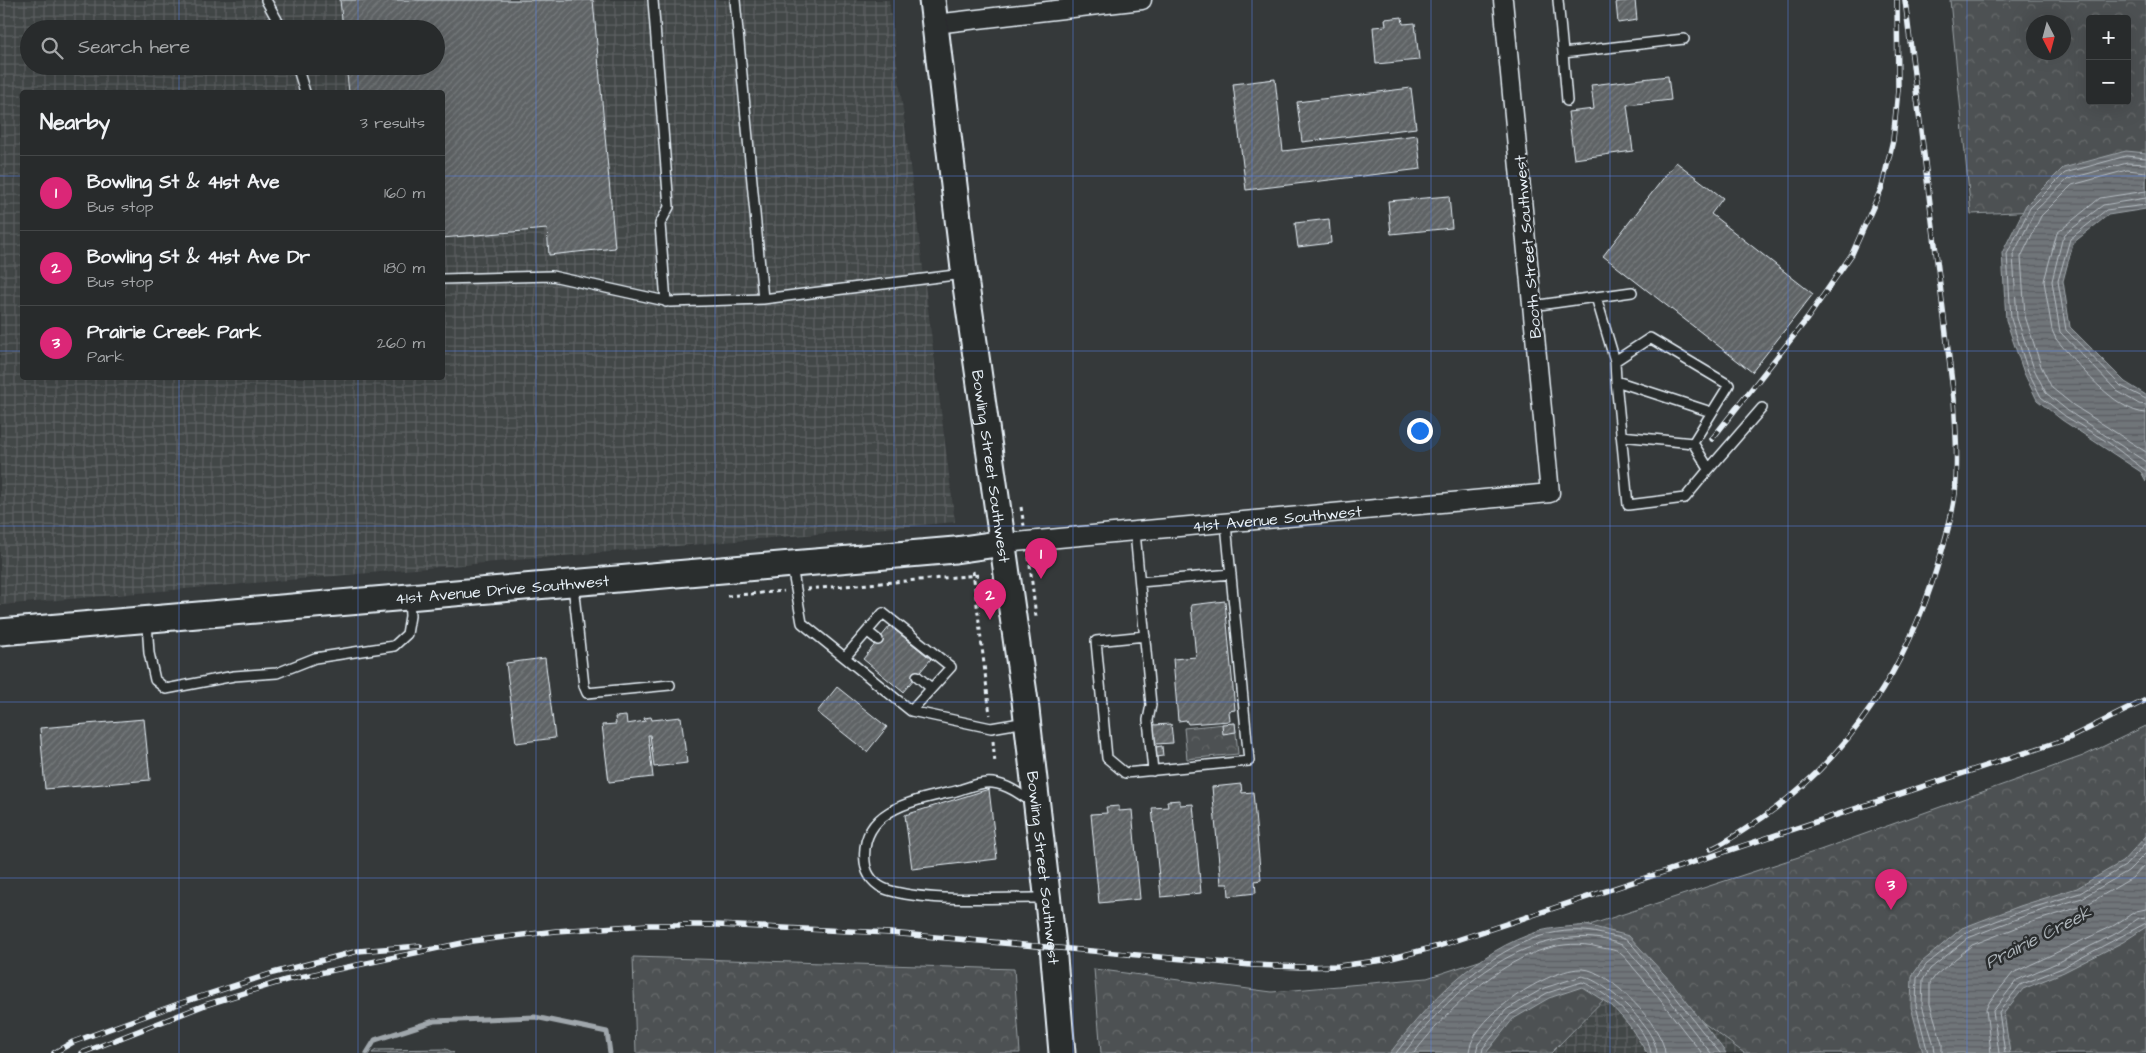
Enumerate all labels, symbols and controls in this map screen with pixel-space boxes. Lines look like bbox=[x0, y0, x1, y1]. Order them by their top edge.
north arrow bbox=[2026, 15, 2071, 60]
map controls bbox=[2086, 15, 2131, 105]
button: + bbox=[2086, 15, 2131, 60]
search box bbox=[20, 20, 445, 75]
icon: search bbox=[38, 34, 66, 62]
text: Search here bbox=[78, 34, 190, 61]
button: − bbox=[2086, 60, 2131, 105]
text: Nearby bbox=[40, 108, 110, 137]
text: 3 results bbox=[360, 112, 425, 134]
street label: Booth Street Southwest bbox=[1509, 154, 1547, 339]
text: Bowling St & 41st Ave bbox=[87, 169, 280, 196]
text: 1 bbox=[55, 182, 57, 204]
text: 160 m bbox=[384, 182, 425, 204]
text: Bus stop bbox=[87, 196, 153, 218]
text: Bowling St & 41st Ave Dr bbox=[87, 244, 310, 271]
text: 2 bbox=[51, 257, 61, 279]
text: 180 m bbox=[384, 257, 425, 279]
text: Bus stop bbox=[87, 271, 153, 293]
text: Prairie Creek Park bbox=[87, 319, 261, 346]
text: 3 bbox=[52, 332, 60, 354]
text: 260 m bbox=[377, 332, 425, 354]
text: Park bbox=[87, 346, 124, 368]
street label: Bowling Street Southwest bbox=[966, 368, 1015, 565]
your location bbox=[1407, 418, 1433, 444]
street label: 41st Avenue Southwest bbox=[1191, 500, 1363, 538]
pin: 1 bbox=[1025, 538, 1057, 579]
street label: 41st Avenue Drive Southwest bbox=[394, 570, 611, 610]
pin: 2 bbox=[974, 579, 1006, 620]
street label: Bowling Street Southwest bbox=[1021, 770, 1065, 966]
pin: 3 bbox=[1875, 869, 1907, 910]
water label: Prairie Creek bbox=[1981, 900, 2096, 975]

